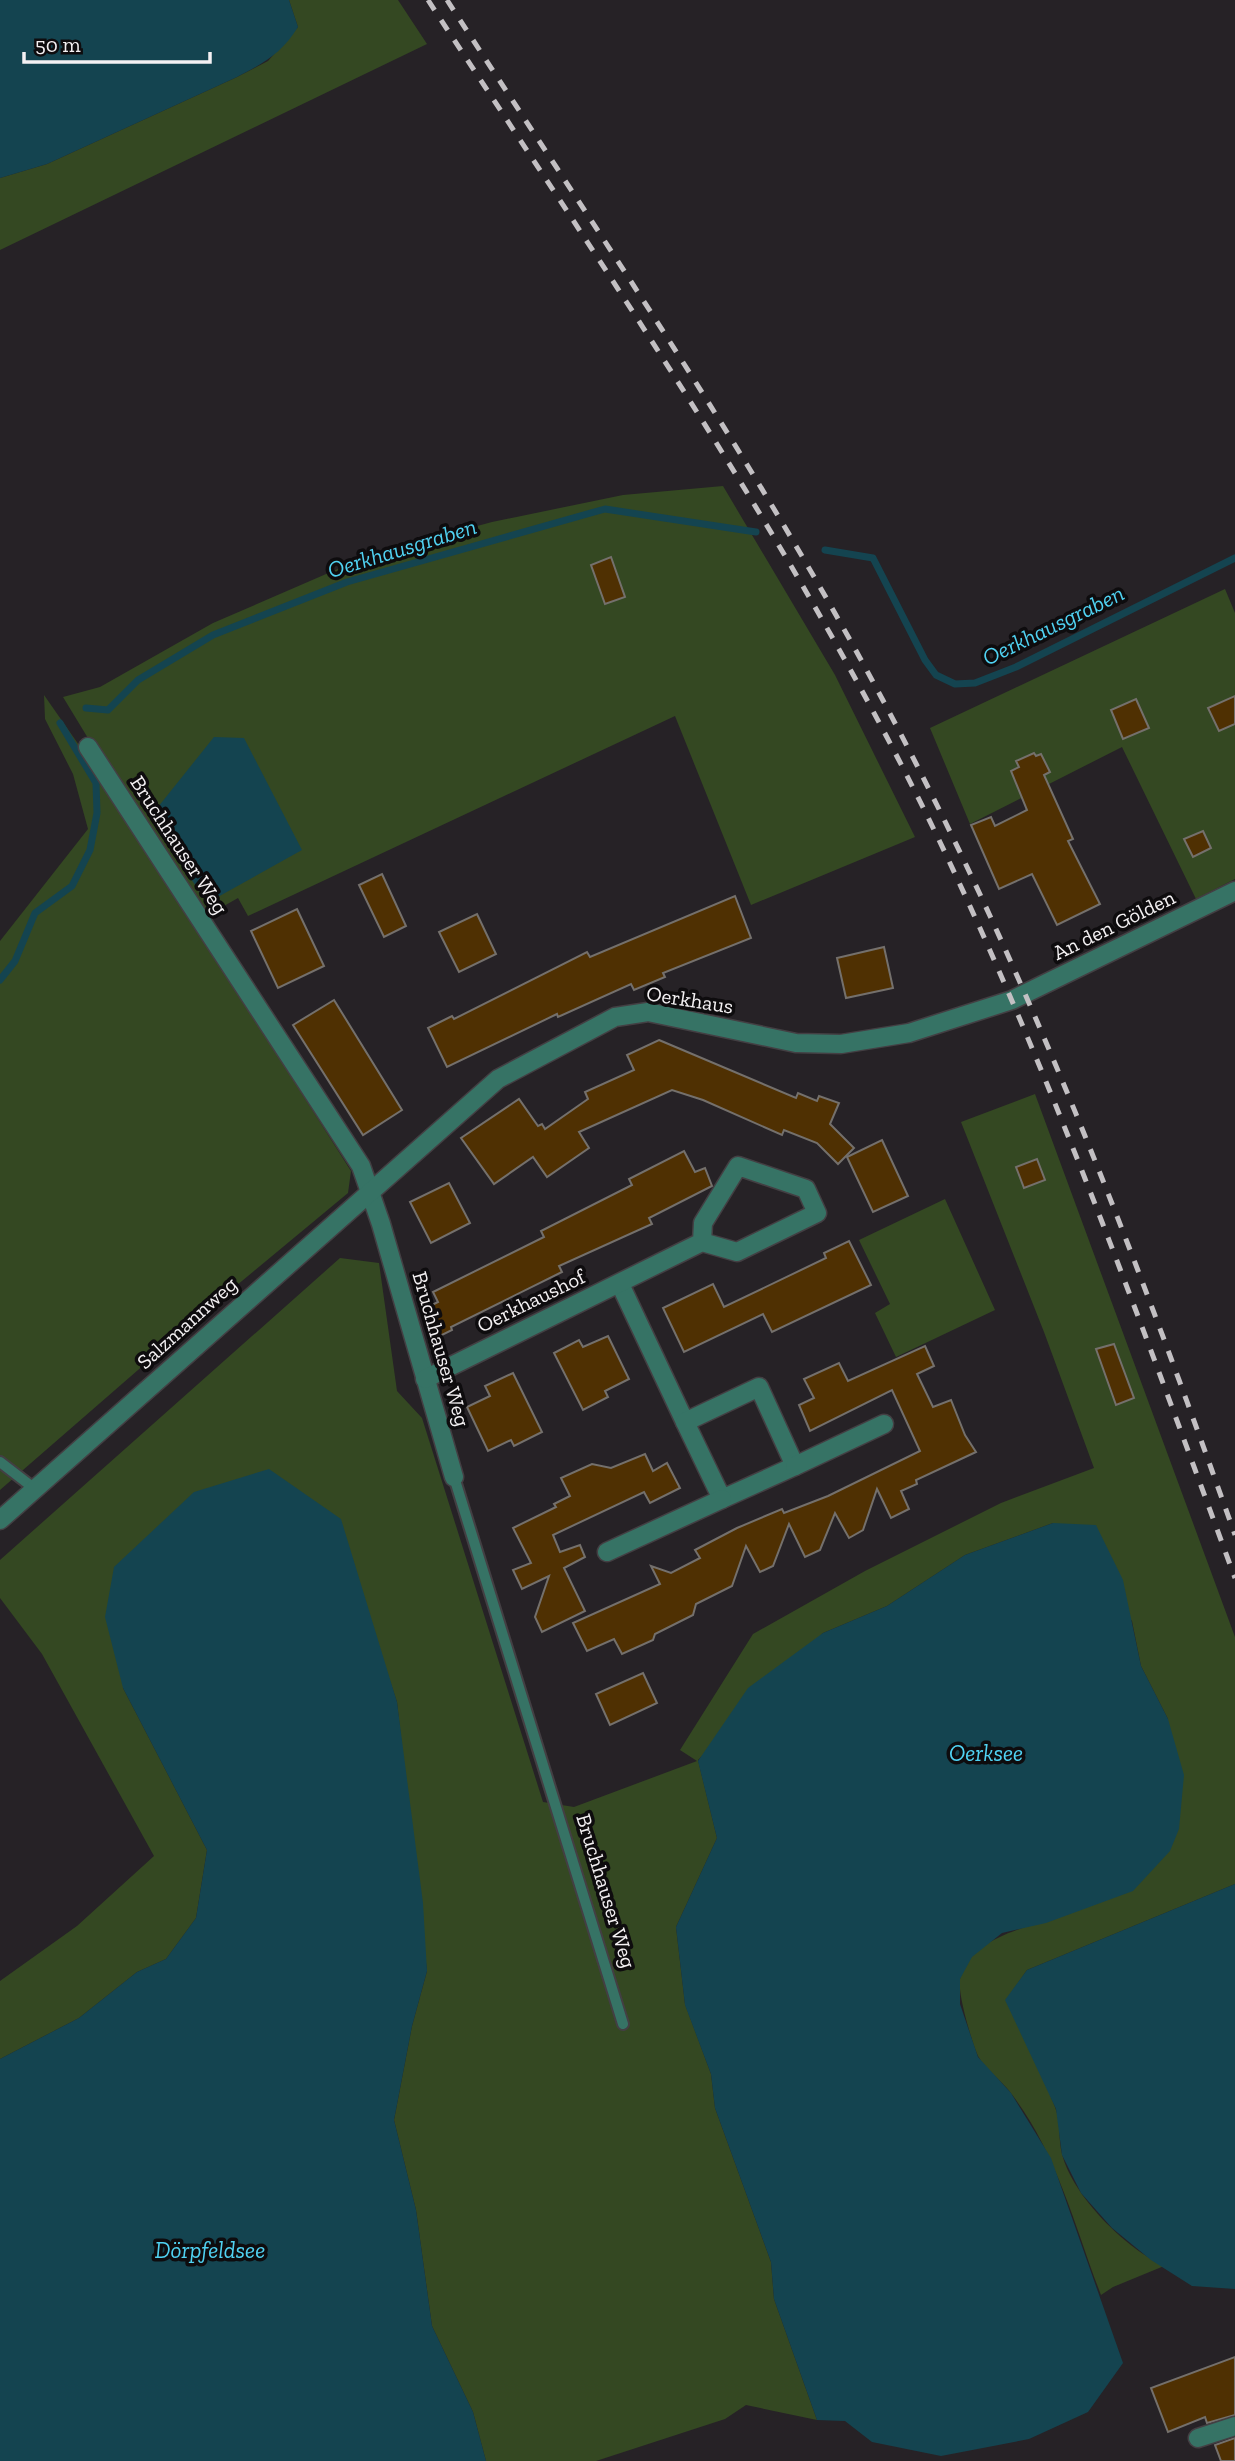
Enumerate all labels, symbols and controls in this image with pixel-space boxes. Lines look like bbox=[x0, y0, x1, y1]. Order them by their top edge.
scale bar bbox=[24, 21, 210, 65]
text: 50 m bbox=[35, 32, 81, 57]
water label: Oerkhausgraben bbox=[324, 512, 480, 584]
water label: Oerkhausgraben bbox=[978, 579, 1128, 671]
street label: Bruchhauser Weg bbox=[125, 771, 234, 919]
street label: An den Gölden bbox=[1049, 884, 1179, 965]
street label: Oerkhaus bbox=[645, 980, 735, 1019]
street label: Oerkhaushof bbox=[473, 1263, 590, 1337]
street label: Bruchhauser Weg bbox=[407, 1268, 476, 1430]
street label: Salzmannweg bbox=[132, 1271, 242, 1374]
water label: Oerksee bbox=[949, 1739, 1023, 1767]
street label: Bruchhauser Weg bbox=[571, 1811, 642, 1972]
water label: Dörpfeldsee bbox=[155, 2236, 265, 2264]

